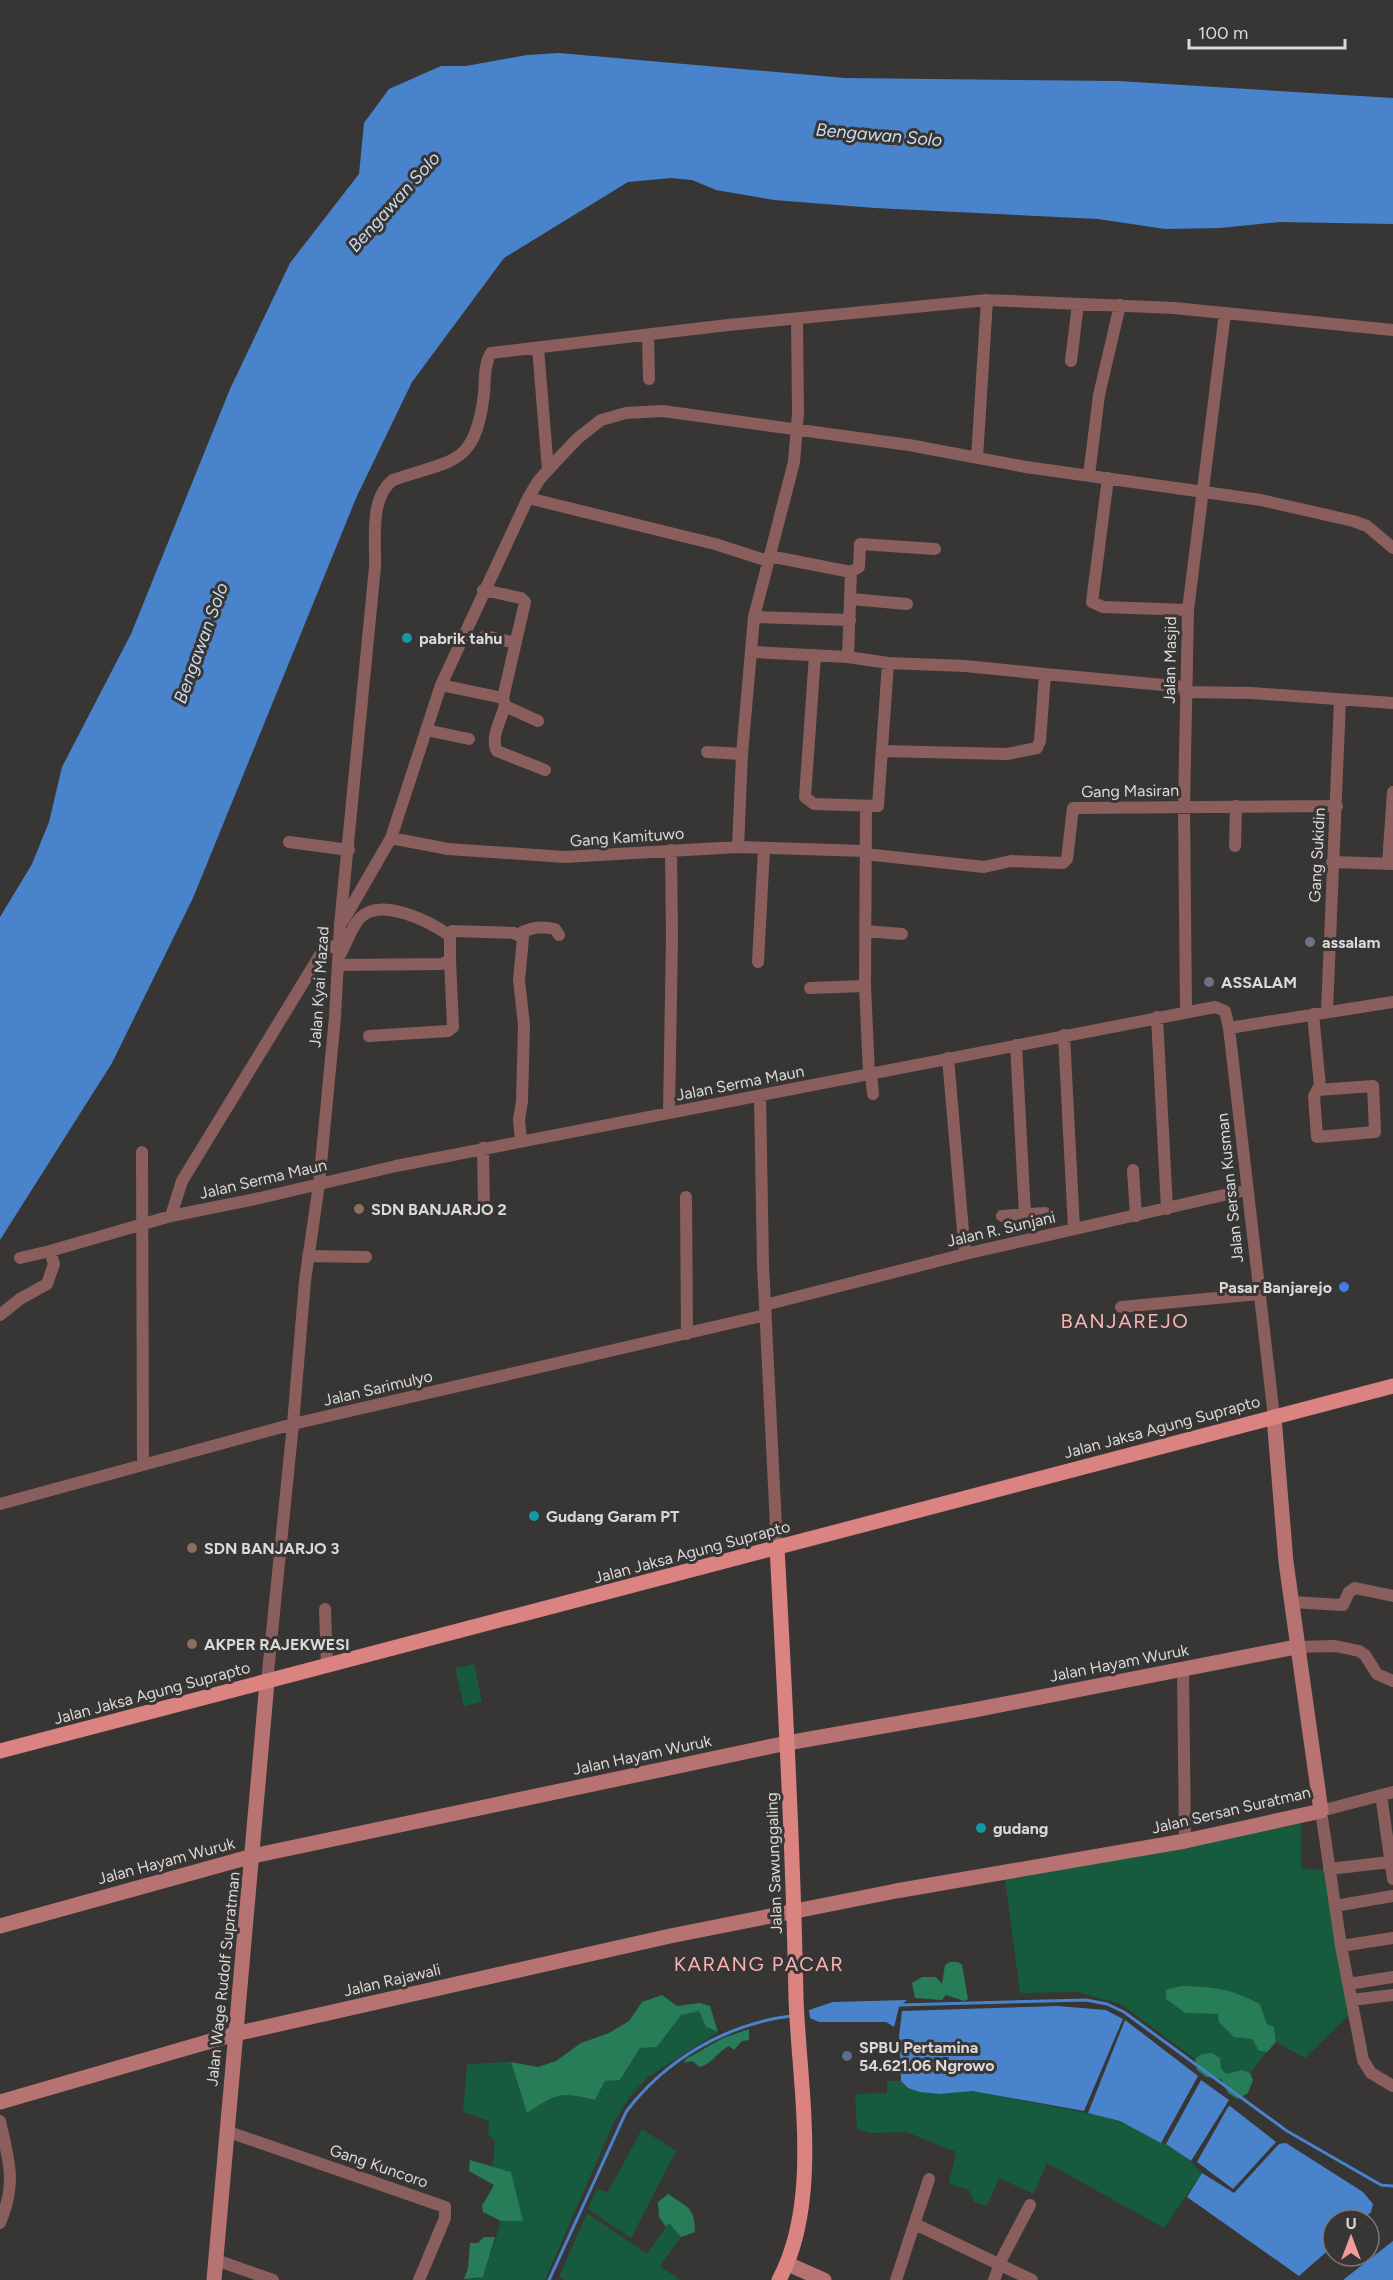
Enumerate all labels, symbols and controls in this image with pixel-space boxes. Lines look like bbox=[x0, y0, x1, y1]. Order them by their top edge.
scale bar bbox=[1189, 12, 1345, 50]
text: 100 m bbox=[1198, 22, 1248, 44]
water label: Bengawan Solo bbox=[815, 119, 943, 151]
water label: Bengawan Solo bbox=[343, 147, 445, 257]
water label: Bengawan Solo bbox=[169, 580, 233, 706]
street label: Jalan Masjid bbox=[1160, 616, 1180, 704]
place label: pabrik tahu bbox=[419, 629, 502, 648]
marker: pabrik tahu bbox=[400, 631, 414, 645]
street label: Gang Masiran bbox=[1081, 781, 1179, 801]
street label: Gang Sukidin bbox=[1305, 807, 1329, 903]
street label: Gang Kamituwo bbox=[569, 824, 685, 850]
street label: Jalan Kyai Mazad bbox=[305, 926, 333, 1048]
place label: assalam bbox=[1322, 933, 1380, 952]
marker: assalam bbox=[1303, 935, 1317, 949]
place label: ASSALAM bbox=[1221, 973, 1297, 992]
marker: ASSALAM bbox=[1202, 975, 1216, 989]
street label: Jalan Serma Maun bbox=[674, 1061, 806, 1105]
street label: Jalan Sersan Kusman bbox=[1213, 1112, 1247, 1264]
street label: Jalan Serma Maun bbox=[197, 1155, 329, 1203]
place label: SDN BANJARJO 2 bbox=[371, 1200, 507, 1219]
marker: SDN BANJARJO 2 bbox=[352, 1202, 366, 1216]
street label: Jalan R. Sunjani bbox=[945, 1207, 1057, 1251]
place label: Pasar Banjarejo bbox=[1219, 1278, 1332, 1297]
marker: Pasar Banjarejo bbox=[1337, 1280, 1351, 1294]
district label: BANJAREJO bbox=[1061, 1309, 1189, 1333]
street label: Jalan Sarimulyo bbox=[321, 1366, 435, 1410]
street label: Jalan Jaksa Agung Suprapto bbox=[1062, 1392, 1262, 1462]
place label: Gudang Garam PT bbox=[546, 1507, 680, 1526]
marker: Gudang Garam PT bbox=[527, 1509, 541, 1523]
street label: Jalan Jaksa Agung Suprapto bbox=[592, 1517, 792, 1587]
place label: SDN BANJARJO 3 bbox=[204, 1539, 339, 1558]
marker: SDN BANJARJO 3 bbox=[185, 1541, 199, 1555]
place label: AKPER RAJEKWESI bbox=[204, 1635, 350, 1654]
marker: AKPER RAJEKWESI bbox=[185, 1637, 199, 1651]
street label: Jalan Hayam Wuruk bbox=[1048, 1640, 1190, 1686]
street label: Jalan Jaksa Agung Suprapto bbox=[52, 1658, 252, 1728]
street label: Jalan Hayam Wuruk bbox=[571, 1731, 713, 1779]
street label: Jalan Sersan Suratman bbox=[1150, 1782, 1312, 1838]
street label: Jalan Sawunggaling bbox=[762, 1792, 786, 1934]
place label: gudang bbox=[993, 1819, 1048, 1838]
marker: gudang bbox=[974, 1821, 988, 1835]
street label: Jalan Hayam Wuruk bbox=[95, 1833, 237, 1888]
street label: Jalan Wage Rudolf Supratman bbox=[202, 1871, 244, 2087]
district label: KARANG PACAR bbox=[674, 1952, 844, 1976]
street label: Jalan Rajawali bbox=[342, 1960, 442, 2000]
place label: SPBU Pertamina 54.621.06 Ngrowo bbox=[859, 2038, 995, 2075]
marker: SPBU Pertamina 54.621.06 Ngrowo bbox=[840, 2049, 854, 2063]
street label: Gang Kuncoro bbox=[327, 2140, 431, 2192]
north arrow bbox=[1321, 2208, 1381, 2268]
text: U bbox=[1345, 2214, 1357, 2233]

